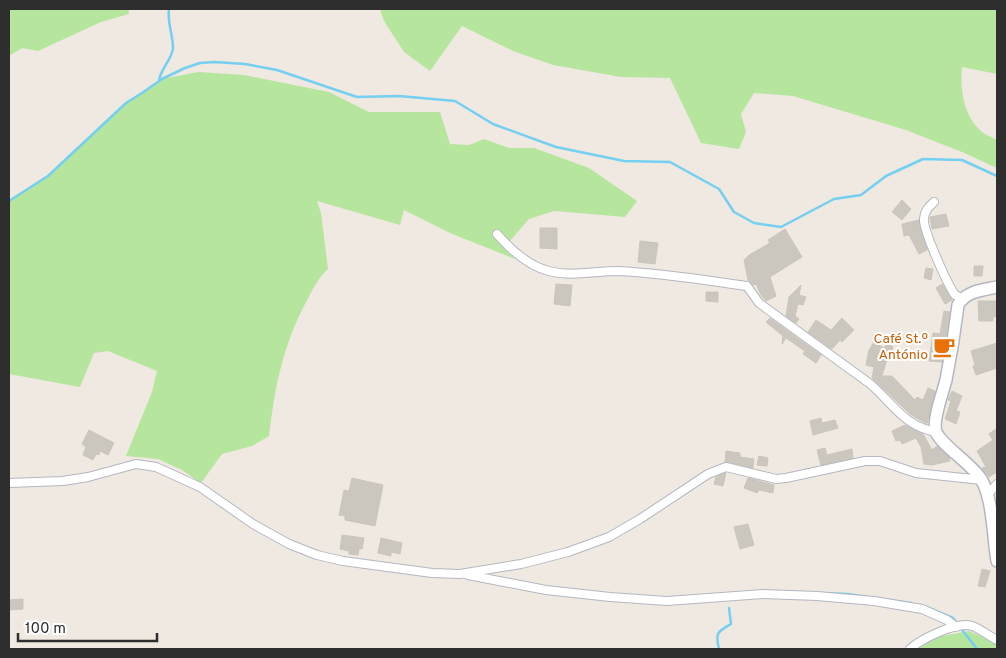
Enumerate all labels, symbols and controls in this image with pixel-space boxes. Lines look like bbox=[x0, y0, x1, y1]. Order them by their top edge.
place label: Café St.º António bbox=[873, 331, 928, 364]
cafe icon: Café St.º António bbox=[931, 334, 957, 360]
scale bar bbox=[18, 610, 156, 642]
text: 100 m bbox=[25, 620, 66, 639]

